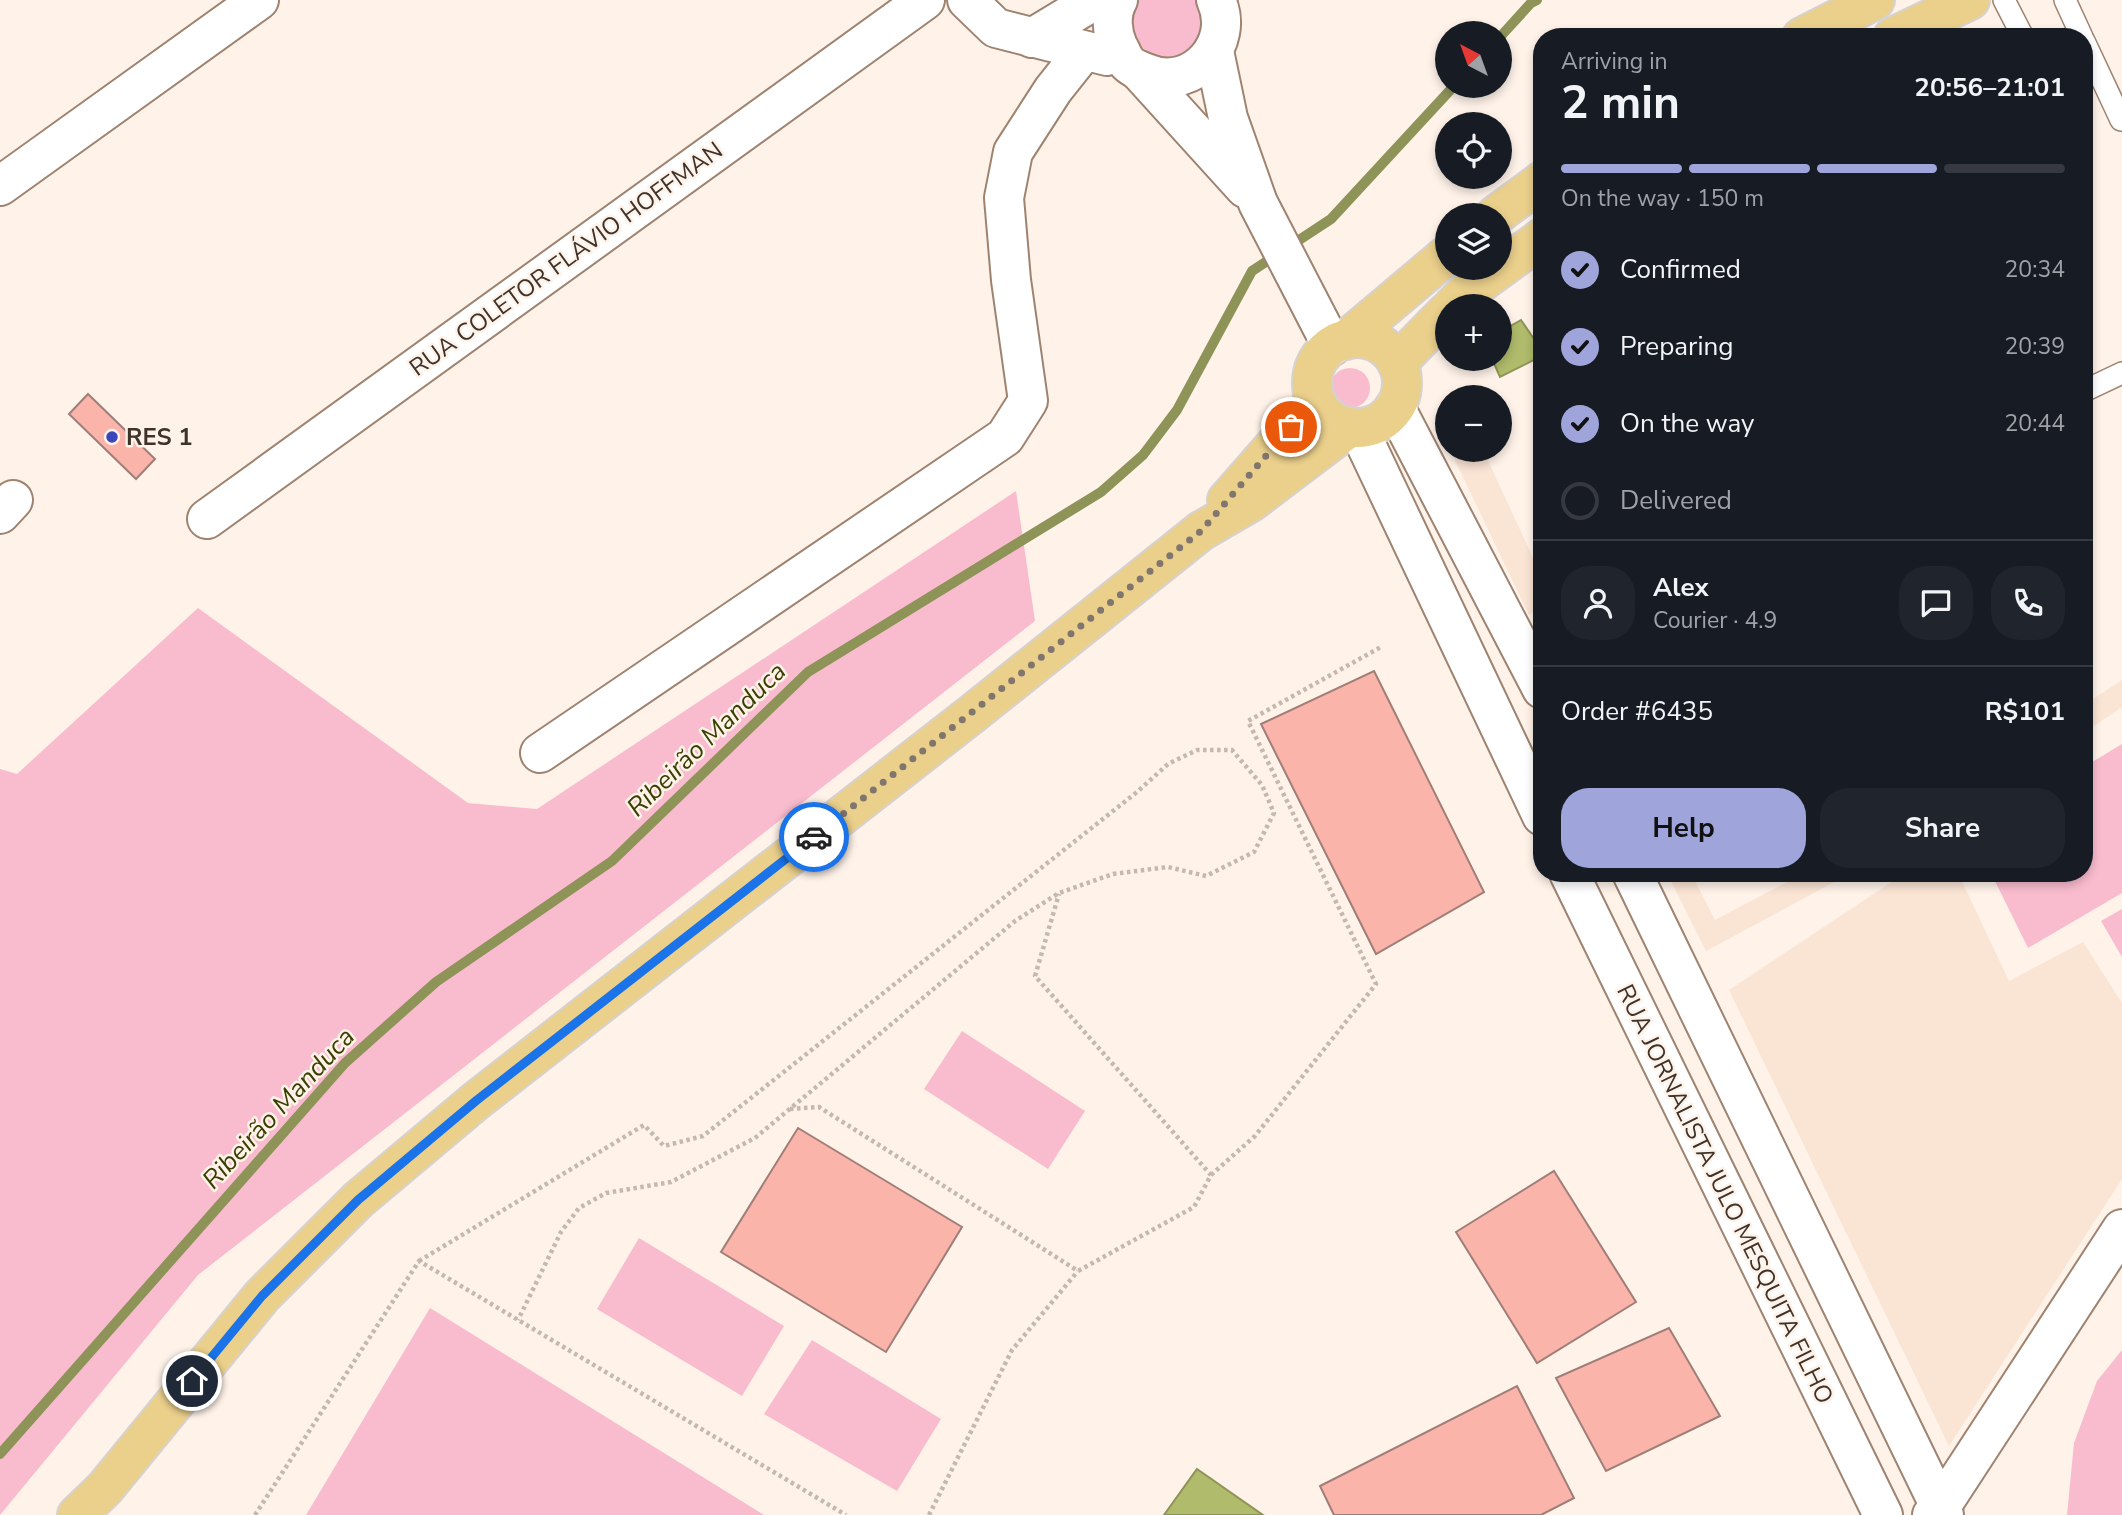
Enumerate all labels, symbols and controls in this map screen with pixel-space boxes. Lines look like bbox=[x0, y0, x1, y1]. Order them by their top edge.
north arrow bbox=[1435, 21, 1512, 98]
map controls bbox=[1435, 21, 1512, 462]
text: Arriving in bbox=[1561, 46, 1668, 77]
text: 20:56–21:01 bbox=[1914, 70, 2065, 105]
text: 2 min bbox=[1561, 71, 1680, 134]
button: locate bbox=[1435, 112, 1512, 189]
street label: RUA COLETOR FLÁVIO HOFFMAN bbox=[403, 134, 729, 384]
text: On the way · 150 m bbox=[1561, 183, 1764, 214]
button: layers bbox=[1435, 203, 1512, 280]
icon: check bbox=[1561, 251, 1599, 289]
text: Confirmed bbox=[1620, 252, 1741, 287]
text: 20:34 bbox=[2005, 254, 2065, 285]
button: + bbox=[1435, 294, 1512, 371]
icon: check bbox=[1561, 328, 1599, 366]
text: Preparing bbox=[1620, 329, 1733, 364]
text: 20:39 bbox=[2005, 331, 2065, 362]
button: − bbox=[1435, 385, 1512, 462]
pin bbox=[1261, 397, 1321, 457]
icon: check bbox=[1561, 405, 1599, 443]
text: On the way bbox=[1620, 406, 1754, 441]
icon: bag bbox=[1272, 408, 1310, 446]
text: 20:44 bbox=[2005, 408, 2065, 439]
place label: RES 1 bbox=[126, 421, 193, 453]
marker: RES 1 bbox=[104, 429, 120, 445]
text: Delivered bbox=[1620, 483, 1732, 518]
button: person bbox=[1561, 566, 1635, 640]
button: chat bbox=[1899, 566, 1973, 640]
button: phone bbox=[1991, 566, 2065, 640]
text: Alex bbox=[1653, 570, 1709, 605]
text: Courier · 4.9 bbox=[1653, 605, 1777, 636]
water label: Ribeirão Manduca bbox=[619, 654, 794, 824]
text: Order #6435 bbox=[1561, 694, 1713, 729]
text: R$101 bbox=[1985, 694, 2065, 729]
button: Help bbox=[1561, 788, 1806, 868]
button: Share bbox=[1820, 788, 2065, 868]
courier bbox=[779, 802, 849, 872]
icon: car bbox=[795, 818, 833, 856]
street label: RUA JORNALISTA JULO MESQUITA FILHO bbox=[1609, 979, 1841, 1409]
water label: Ribeirão Manduca bbox=[194, 1020, 362, 1197]
pin bbox=[162, 1351, 222, 1411]
icon: home bbox=[173, 1362, 211, 1400]

